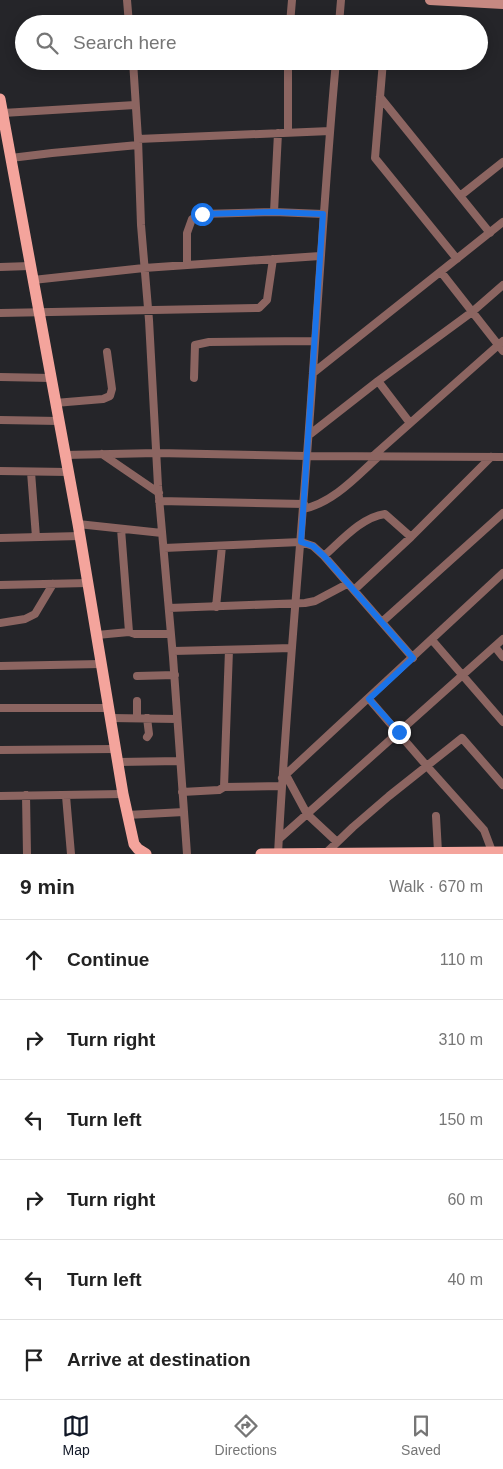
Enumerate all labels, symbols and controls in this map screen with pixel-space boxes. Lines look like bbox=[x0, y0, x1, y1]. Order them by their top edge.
search box bbox=[15, 15, 488, 70]
icon: search bbox=[33, 29, 61, 57]
text: Search here bbox=[73, 32, 177, 53]
route start bbox=[191, 203, 214, 226]
route end bbox=[388, 721, 411, 744]
text: 9 min bbox=[20, 875, 75, 898]
text: Walk · 670 m bbox=[389, 878, 483, 895]
icon: ahead bbox=[20, 946, 48, 974]
text: Continue bbox=[67, 949, 149, 970]
text: 110 m bbox=[440, 951, 483, 968]
icon: right bbox=[20, 1026, 48, 1054]
text: Turn right bbox=[67, 1029, 155, 1050]
text: 310 m bbox=[439, 1031, 483, 1048]
icon: left bbox=[20, 1106, 48, 1134]
text: Turn left bbox=[67, 1109, 142, 1130]
text: 150 m bbox=[439, 1111, 483, 1128]
icon: right bbox=[20, 1186, 48, 1214]
text: Turn right bbox=[67, 1189, 155, 1210]
text: 60 m bbox=[447, 1191, 483, 1208]
icon: left bbox=[20, 1266, 48, 1294]
text: Turn left bbox=[67, 1269, 142, 1290]
text: 40 m bbox=[447, 1271, 483, 1288]
icon: arrive bbox=[20, 1346, 48, 1374]
text: Arrive at destination bbox=[67, 1349, 251, 1370]
tab: Map bbox=[62, 1412, 90, 1458]
tab: Directions bbox=[215, 1412, 277, 1458]
tab: Saved bbox=[401, 1412, 441, 1458]

